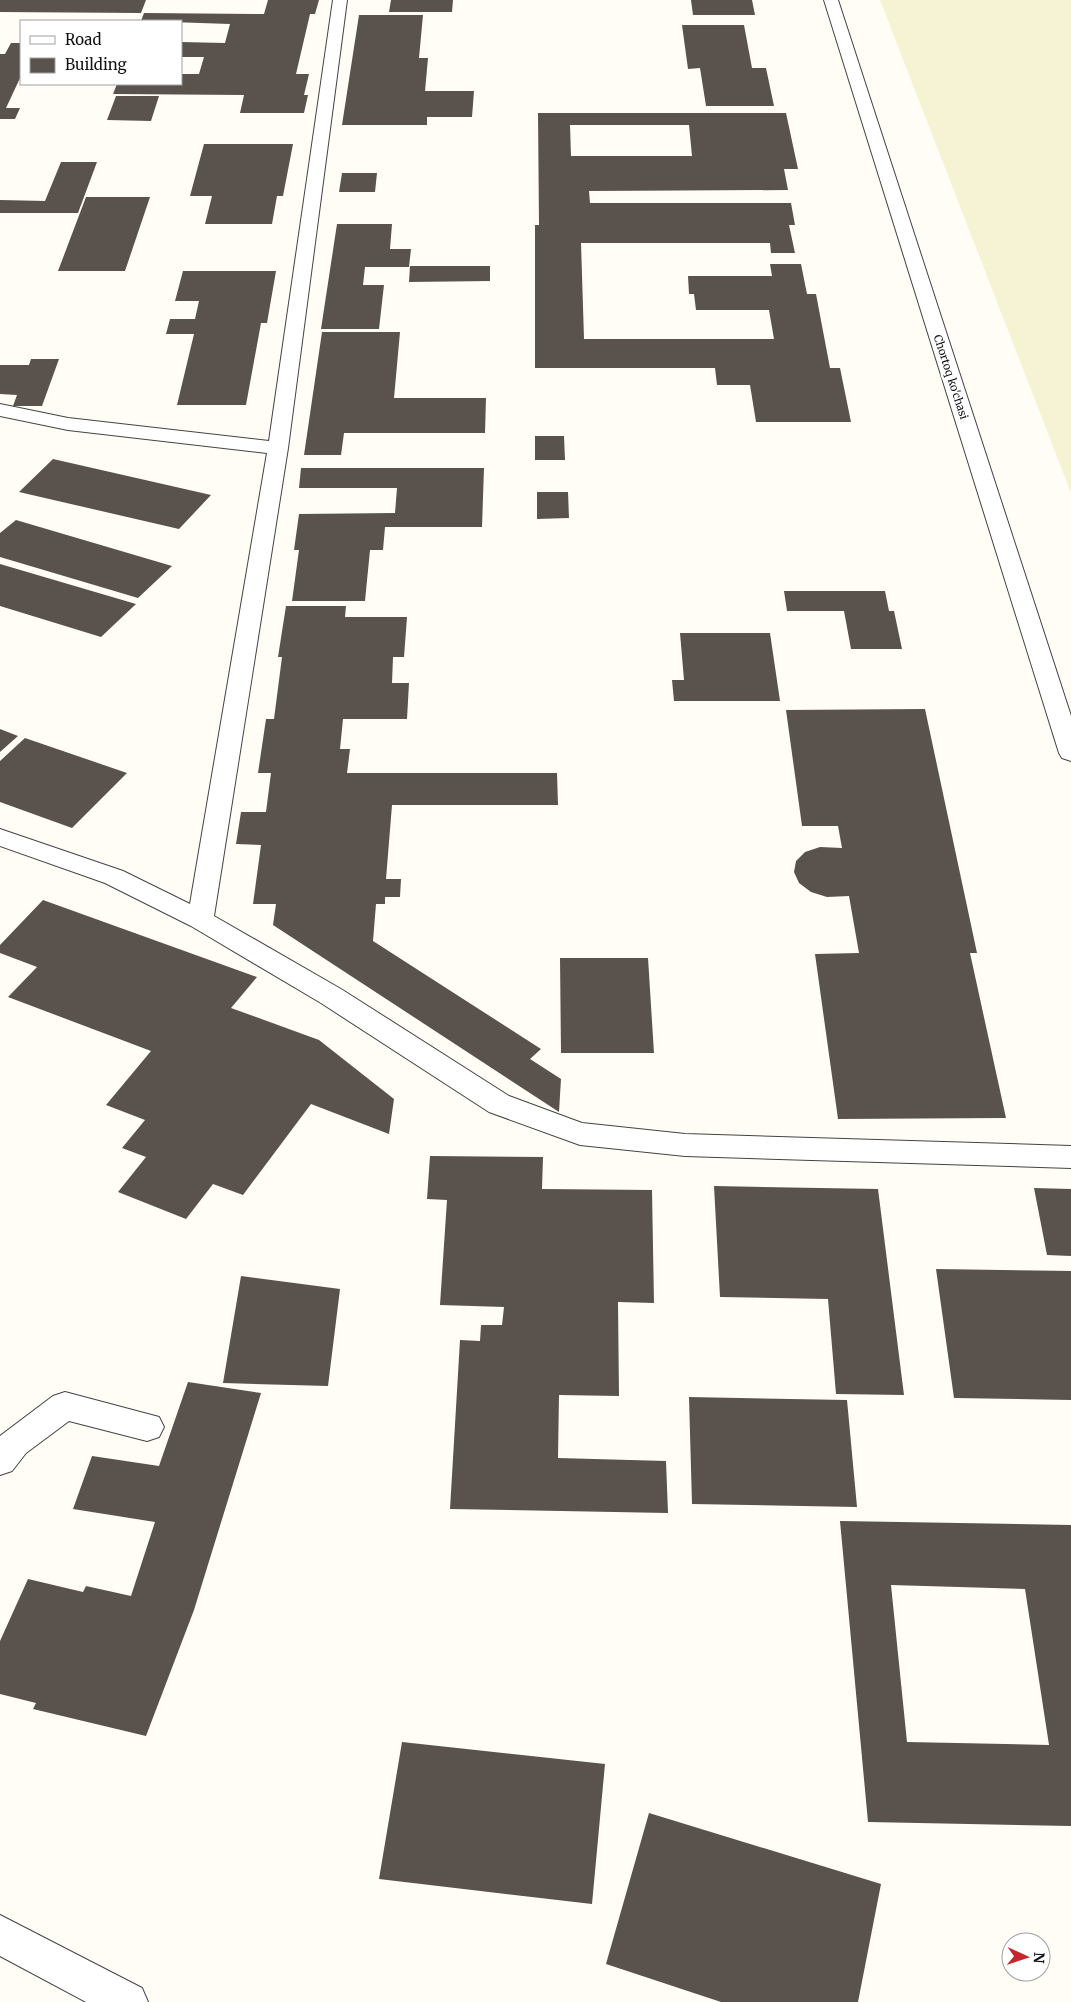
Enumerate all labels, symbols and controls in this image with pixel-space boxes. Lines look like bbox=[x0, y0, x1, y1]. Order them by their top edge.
legend bbox=[20, 20, 182, 85]
text: Road bbox=[65, 30, 101, 49]
text: Building bbox=[65, 55, 127, 74]
street label: Chortoq ko'chasi bbox=[931, 333, 971, 422]
north arrow bbox=[1001, 1932, 1051, 1982]
text: N bbox=[1030, 1952, 1048, 1964]

